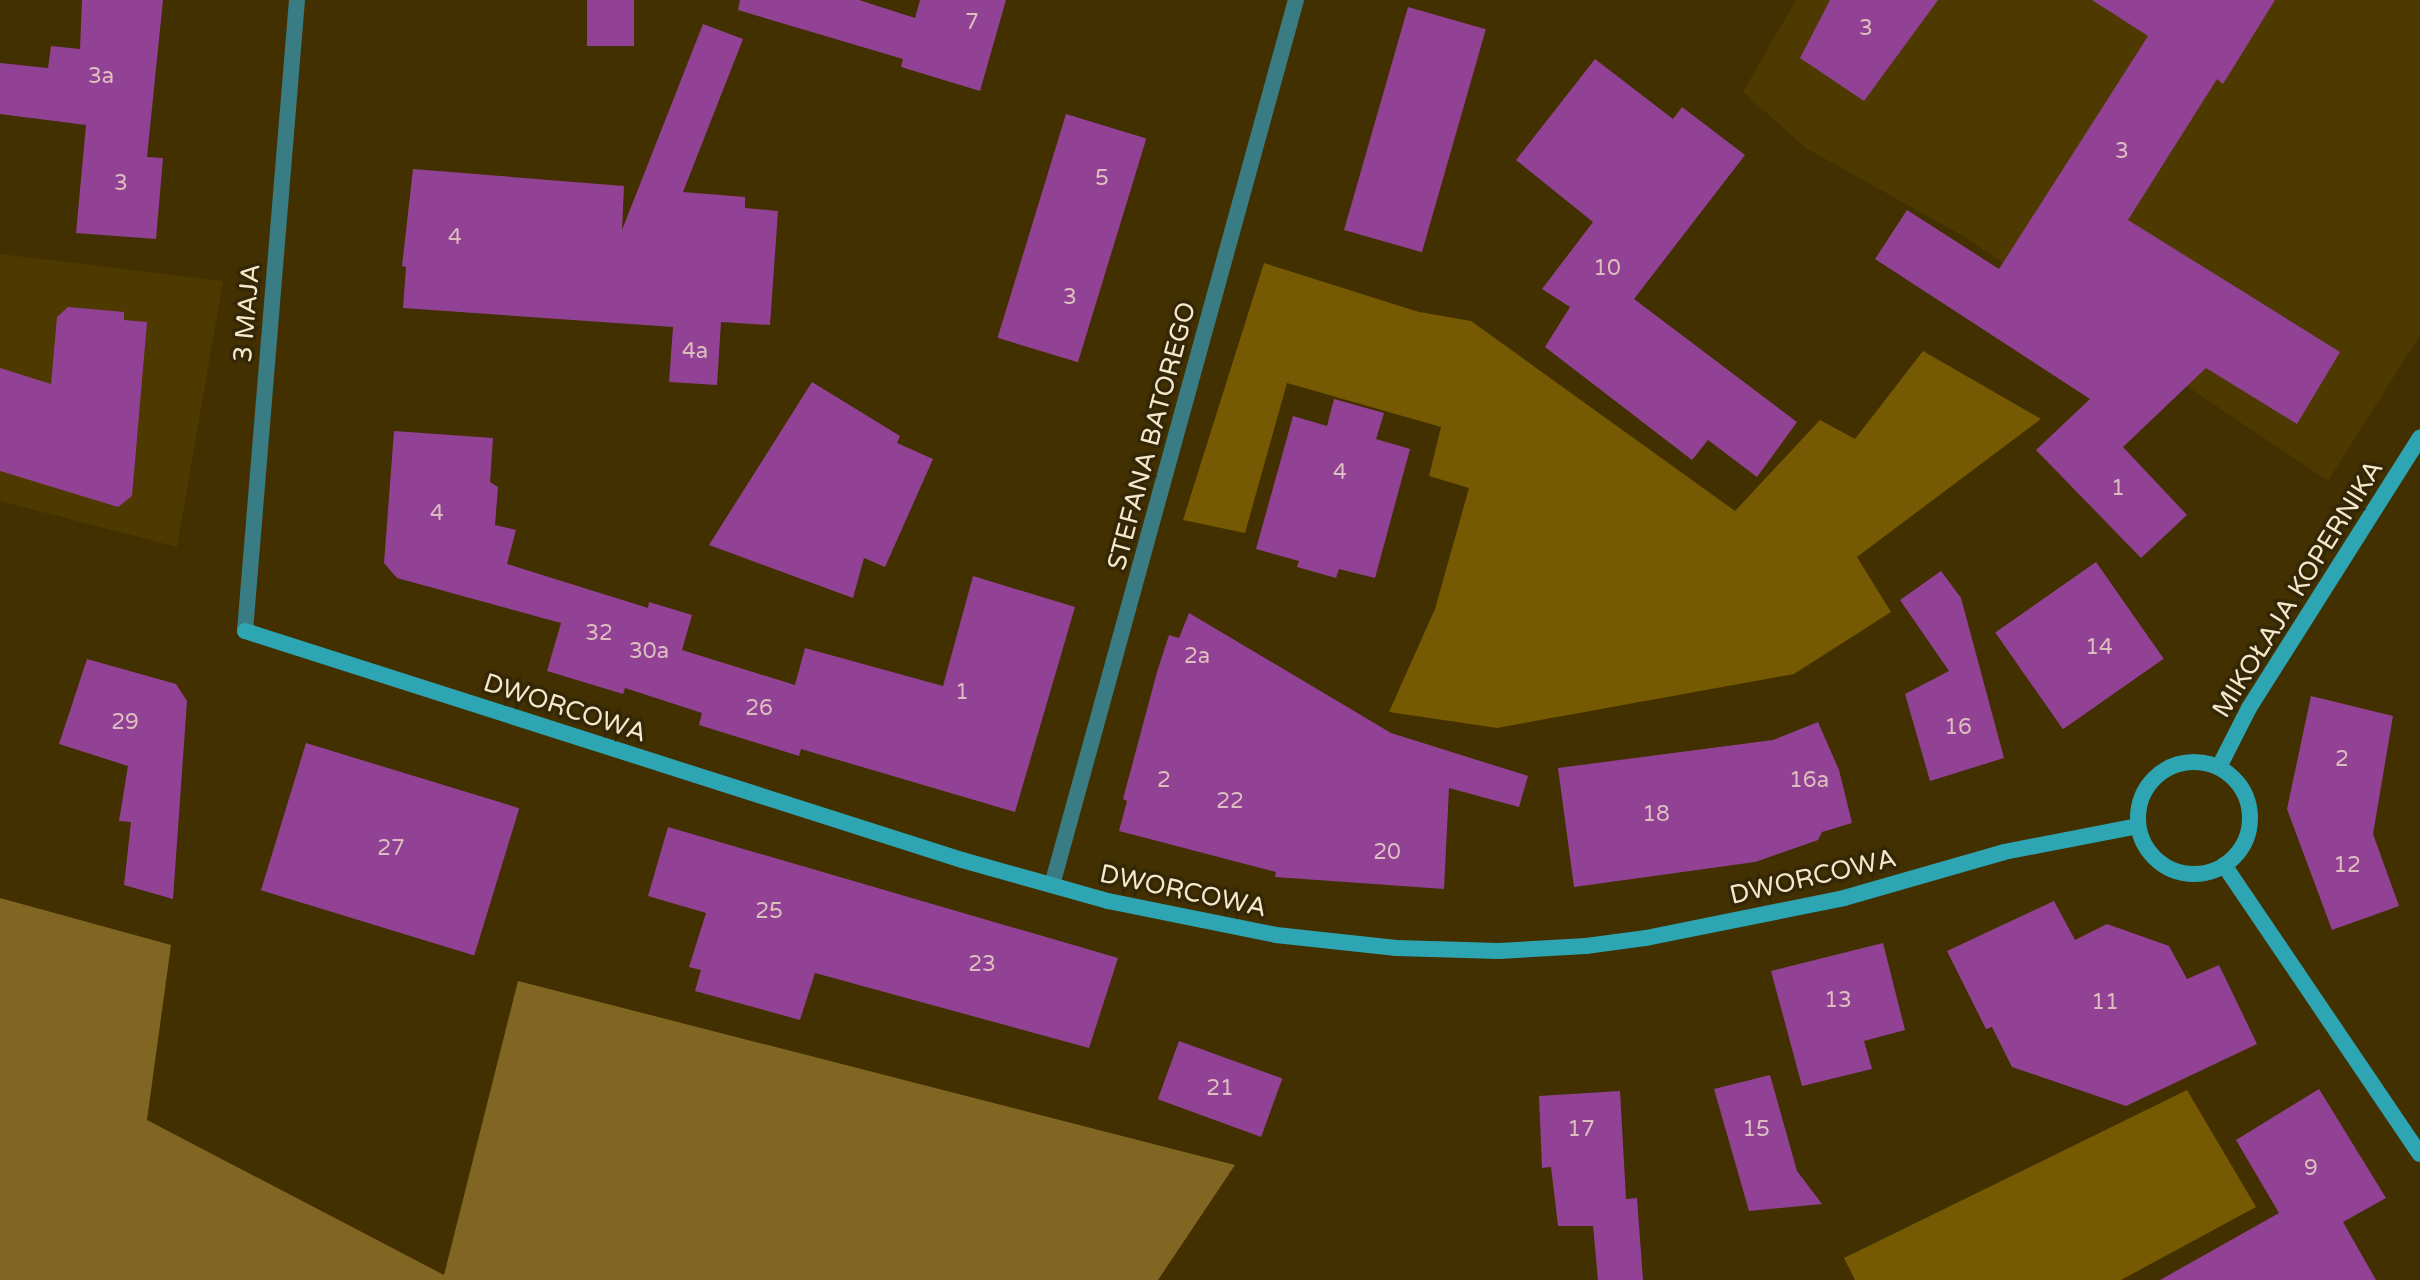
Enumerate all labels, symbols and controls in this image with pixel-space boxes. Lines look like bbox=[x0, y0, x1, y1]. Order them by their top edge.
house number: 7 bbox=[965, 10, 979, 36]
house number: 3 bbox=[1859, 16, 1873, 42]
house number: 3a bbox=[88, 64, 114, 90]
house number: 3 bbox=[2115, 139, 2129, 165]
house number: 5 bbox=[1095, 166, 1109, 192]
house number: 3 bbox=[114, 171, 128, 197]
house number: 4 bbox=[448, 225, 462, 251]
house number: 10 bbox=[1593, 256, 1621, 282]
street label: 3 MAJA bbox=[227, 262, 267, 364]
house number: 3 bbox=[1063, 285, 1077, 311]
street label: STEFANA BATOREGO bbox=[1101, 299, 1203, 573]
house number: 4a bbox=[682, 339, 708, 365]
street label: MIKOŁAJA KOPERNIKA bbox=[2206, 455, 2390, 723]
house number: 4 bbox=[1333, 460, 1347, 486]
house number: 1 bbox=[2111, 476, 2125, 502]
house number: 4 bbox=[430, 501, 444, 527]
house number: 32 bbox=[585, 621, 613, 647]
house number: 14 bbox=[2085, 635, 2113, 661]
house number: 30a bbox=[629, 639, 669, 665]
house number: 2a bbox=[1184, 644, 1210, 670]
street label: DWORCOWA bbox=[479, 667, 651, 749]
house number: 1 bbox=[955, 680, 969, 706]
house number: 26 bbox=[745, 696, 773, 722]
house number: 29 bbox=[111, 710, 139, 736]
house number: 16 bbox=[1944, 715, 1972, 741]
house number: 2 bbox=[2335, 747, 2349, 773]
house number: 2 bbox=[1157, 768, 1171, 794]
house number: 16a bbox=[1789, 768, 1829, 794]
house number: 22 bbox=[1216, 789, 1244, 815]
house number: 18 bbox=[1642, 802, 1670, 828]
house number: 27 bbox=[377, 836, 405, 862]
house number: 20 bbox=[1373, 840, 1401, 866]
street label: DWORCOWA bbox=[1727, 843, 1899, 911]
house number: 12 bbox=[2333, 853, 2361, 879]
street label: DWORCOWA bbox=[1097, 858, 1269, 924]
house number: 25 bbox=[755, 899, 783, 925]
house number: 23 bbox=[968, 952, 996, 978]
house number: 13 bbox=[1824, 988, 1852, 1014]
house number: 11 bbox=[2091, 990, 2119, 1016]
house number: 21 bbox=[1206, 1076, 1234, 1102]
house number: 17 bbox=[1567, 1117, 1595, 1143]
house number: 15 bbox=[1742, 1117, 1770, 1143]
house number: 9 bbox=[2304, 1156, 2318, 1182]

